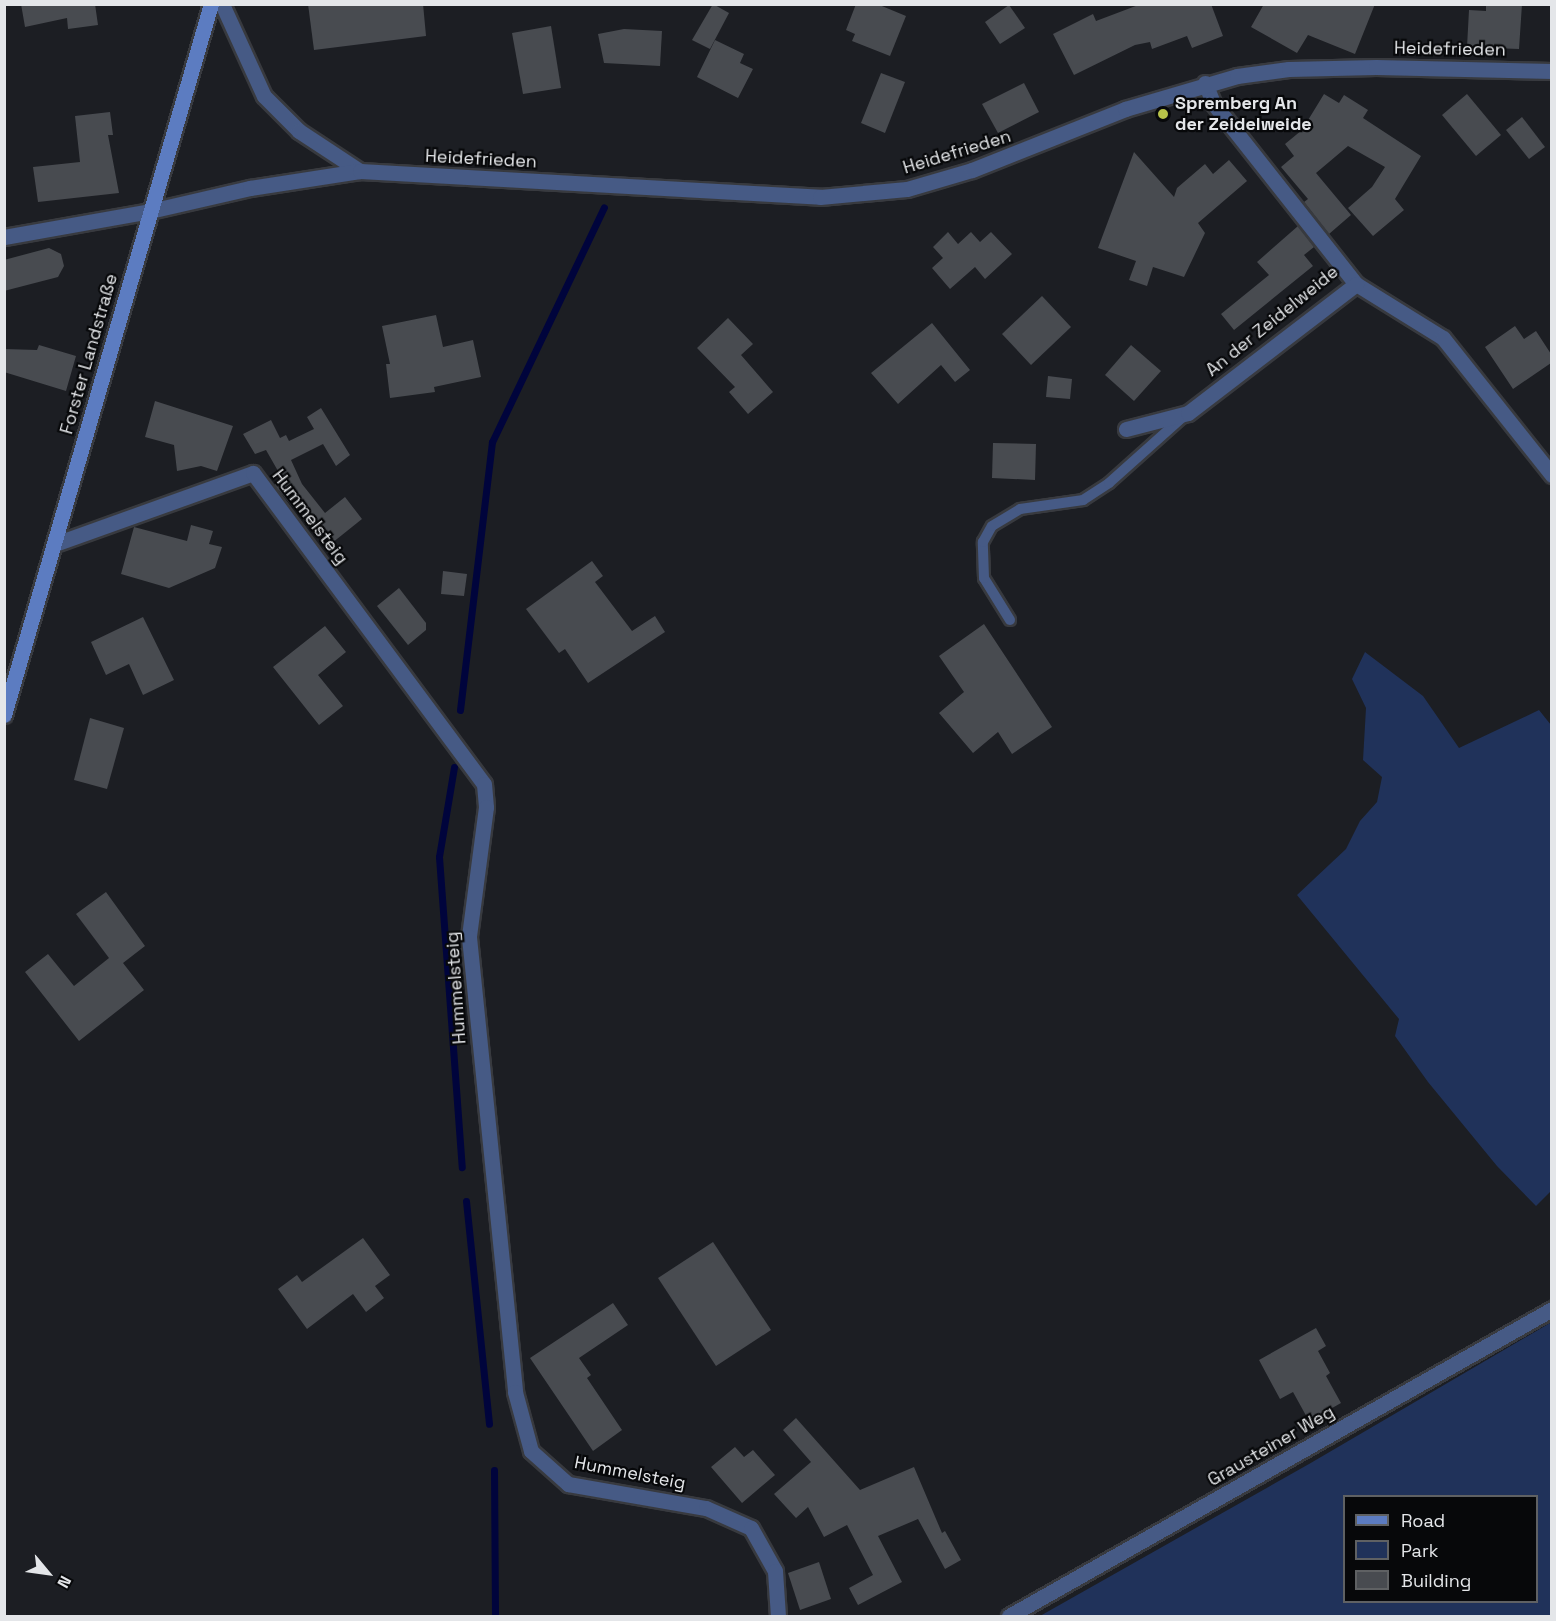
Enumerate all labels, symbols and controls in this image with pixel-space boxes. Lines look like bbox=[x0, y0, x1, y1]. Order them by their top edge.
street label: Heidefrieden bbox=[1394, 37, 1506, 61]
place label: Spremberg An der Zeidelweide bbox=[1175, 93, 1312, 136]
marker: Spremberg An der Zeidelweide bbox=[1156, 107, 1170, 121]
street label: Heidefrieden bbox=[900, 125, 1014, 179]
street label: Heidefrieden bbox=[425, 145, 537, 173]
street label: An der Zeidelweide bbox=[1201, 261, 1343, 381]
street label: Forster Landstraße bbox=[56, 271, 122, 437]
street label: Hummelsteig bbox=[267, 465, 353, 569]
street label: Hummelsteig bbox=[441, 931, 471, 1045]
street label: Grausteiner Weg bbox=[1204, 1401, 1338, 1491]
street label: Hummelsteig bbox=[573, 1452, 687, 1494]
legend bbox=[1343, 1495, 1538, 1603]
text: Road bbox=[1401, 1509, 1445, 1532]
text: Park bbox=[1401, 1539, 1438, 1562]
north arrow bbox=[18, 1543, 78, 1603]
text: Building bbox=[1401, 1569, 1471, 1592]
text: N bbox=[52, 1572, 76, 1592]

